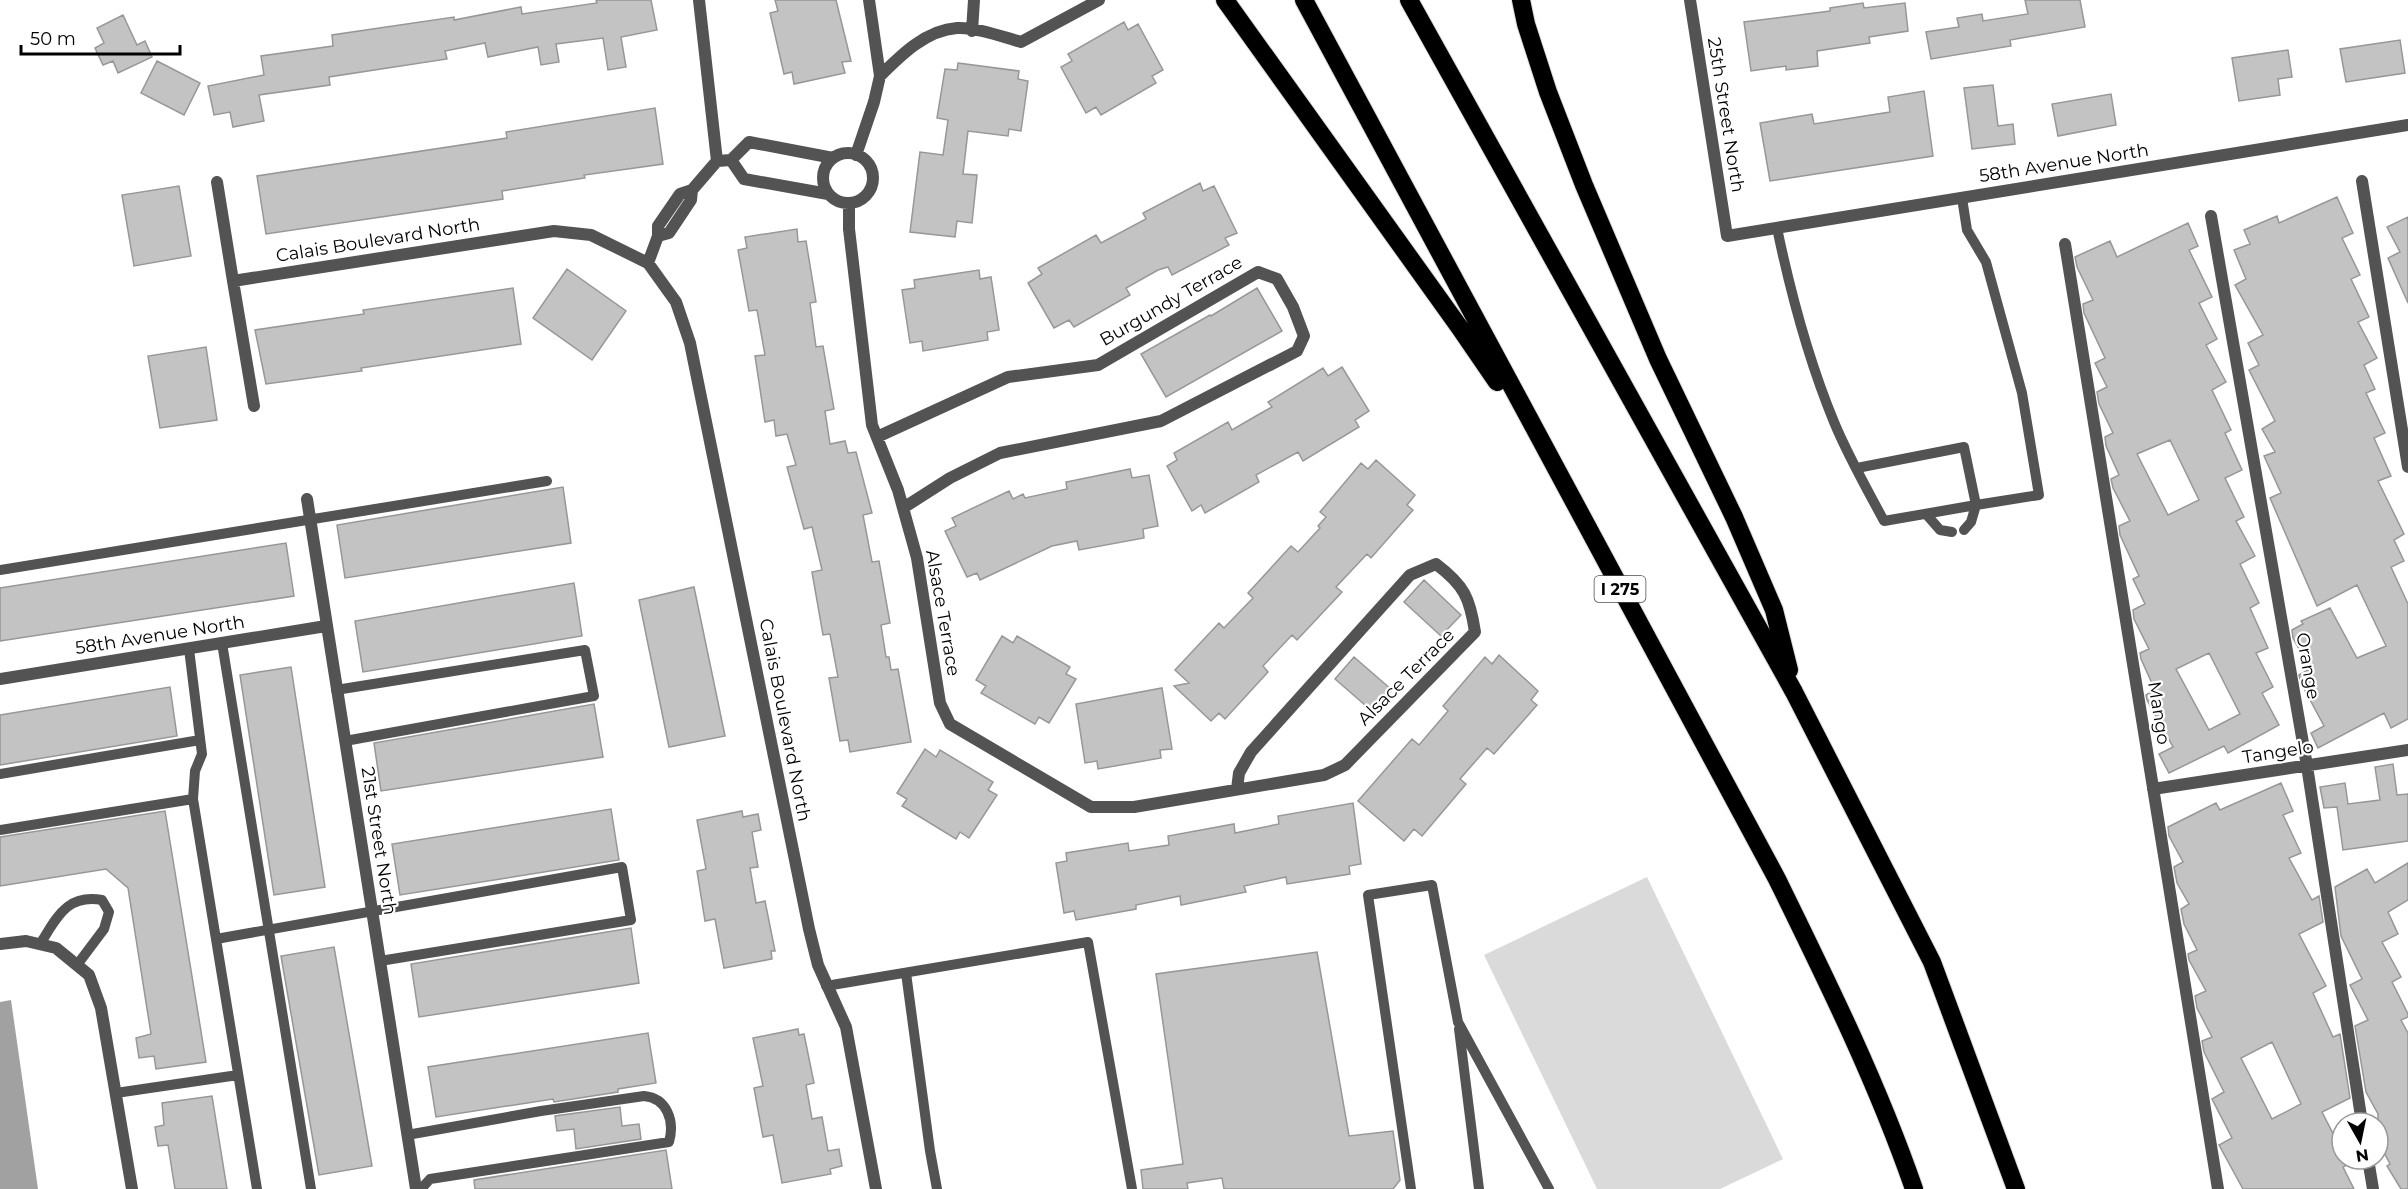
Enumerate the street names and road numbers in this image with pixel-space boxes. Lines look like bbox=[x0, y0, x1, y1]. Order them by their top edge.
street label: 25th Street North bbox=[1703, 36, 1749, 194]
street label: 58th Avenue North bbox=[1978, 139, 2150, 187]
street label: Calais Boulevard North bbox=[274, 213, 482, 267]
street label: Burgundy Terrace bbox=[1096, 251, 1246, 351]
street label: Alsace Terrace bbox=[921, 548, 965, 678]
road number: I 275 bbox=[1594, 576, 1646, 602]
street label: 58th Avenue North bbox=[74, 611, 246, 659]
street label: Calais Boulevard North bbox=[755, 617, 815, 823]
street label: Alsace Terrace bbox=[1353, 624, 1459, 730]
street label: Orange bbox=[2291, 631, 2325, 701]
street label: Mango bbox=[2143, 680, 2175, 746]
street label: Tangelo bbox=[2241, 736, 2315, 768]
street label: 21st Street North bbox=[356, 765, 402, 917]

